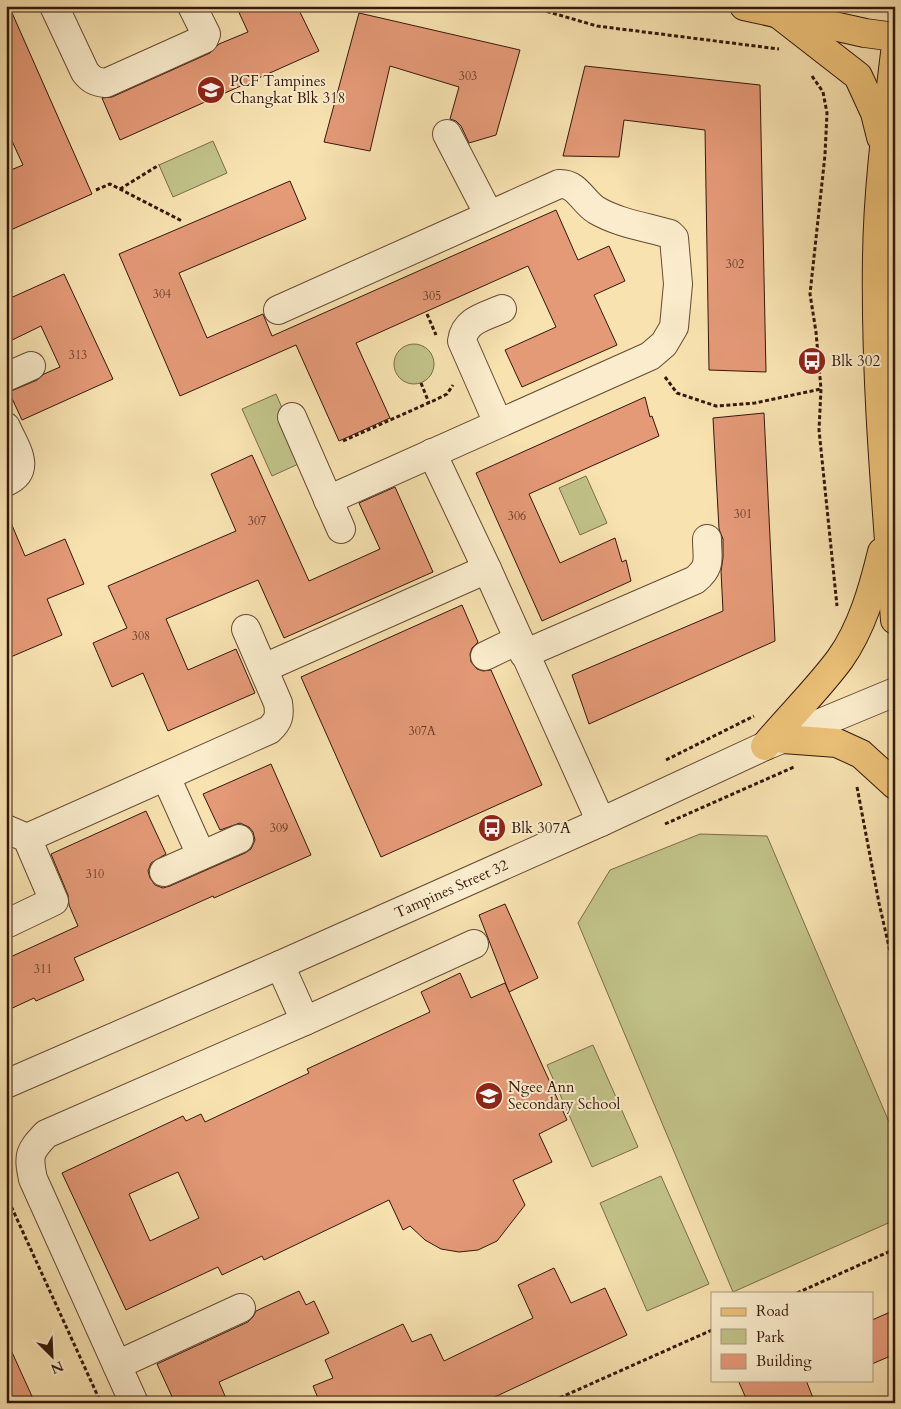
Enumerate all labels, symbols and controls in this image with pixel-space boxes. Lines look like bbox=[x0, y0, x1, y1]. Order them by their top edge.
house number: 303 bbox=[459, 68, 477, 84]
place label: PCF Tampines Changkat Blk 318 bbox=[230, 71, 346, 108]
school or university icon: PCF Tampines Changkat Blk 318 bbox=[196, 75, 226, 105]
house number: 302 bbox=[726, 256, 744, 272]
house number: 304 bbox=[153, 286, 171, 302]
house number: 305 bbox=[423, 288, 441, 304]
bus stop icon: Blk 302 bbox=[797, 346, 827, 376]
house number: 313 bbox=[69, 347, 87, 363]
place label: Blk 302 bbox=[831, 351, 880, 371]
house number: 301 bbox=[734, 506, 752, 522]
house number: 306 bbox=[508, 508, 526, 524]
house number: 307 bbox=[248, 513, 266, 529]
house number: 308 bbox=[132, 628, 150, 644]
house number: 307A bbox=[409, 723, 436, 739]
bus stop icon: Blk 307A bbox=[477, 813, 507, 843]
place label: Blk 307A bbox=[511, 818, 571, 838]
house number: 309 bbox=[270, 820, 288, 836]
street label: Tampines Street 32 bbox=[391, 855, 511, 923]
house number: 310 bbox=[86, 866, 104, 882]
house number: 311 bbox=[34, 961, 52, 977]
place label: Ngee Ann Secondary School bbox=[508, 1077, 620, 1114]
school or university icon: Ngee Ann Secondary School bbox=[474, 1081, 504, 1111]
legend bbox=[711, 1292, 874, 1382]
text: Road bbox=[756, 1301, 789, 1321]
text: Park bbox=[756, 1327, 785, 1347]
north arrow bbox=[28, 1332, 78, 1382]
text: Building bbox=[756, 1351, 812, 1371]
text: N bbox=[48, 1356, 67, 1379]

